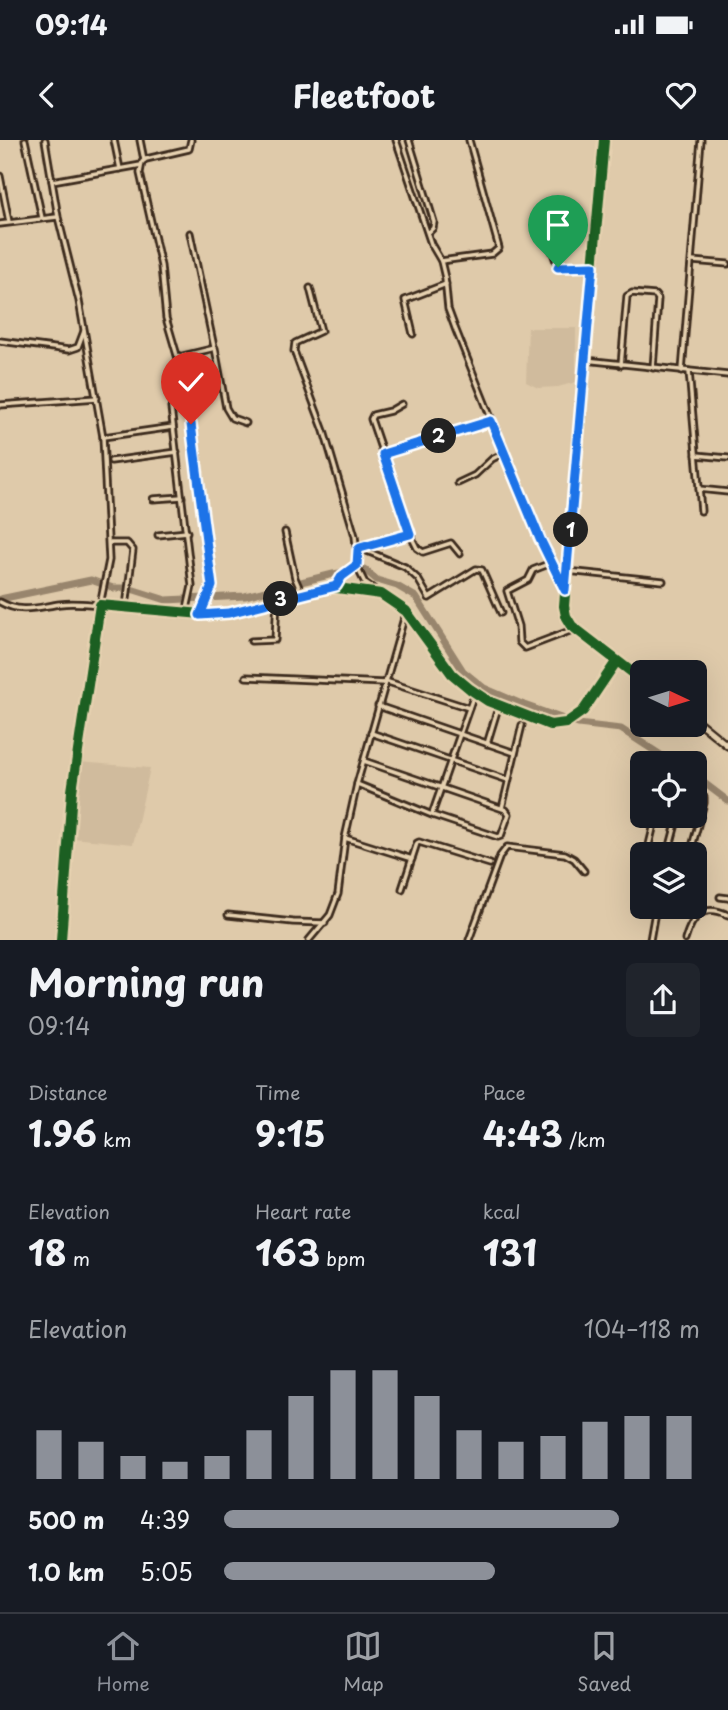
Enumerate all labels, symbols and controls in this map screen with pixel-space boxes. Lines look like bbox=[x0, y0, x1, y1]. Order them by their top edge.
text: 09:14 bbox=[35, 5, 108, 44]
text: Fleetfoot bbox=[293, 71, 435, 119]
icon: back bbox=[28, 76, 66, 114]
icon: heart bbox=[662, 76, 700, 114]
pin bbox=[528, 195, 588, 267]
icon: arrive bbox=[539, 206, 577, 244]
pin bbox=[161, 352, 221, 424]
icon: check bbox=[172, 363, 210, 401]
pin: 2 bbox=[422, 418, 457, 454]
text: 2 bbox=[432, 421, 445, 449]
pin: 1 bbox=[554, 512, 588, 548]
text: 1 bbox=[566, 515, 575, 543]
pin: 3 bbox=[264, 582, 298, 616]
text: 3 bbox=[274, 584, 287, 612]
north arrow bbox=[630, 660, 707, 737]
map controls bbox=[630, 660, 707, 919]
button: locate bbox=[630, 751, 707, 828]
button: layers bbox=[630, 842, 707, 919]
text: Morning run bbox=[28, 953, 264, 1010]
button: share bbox=[626, 963, 700, 1037]
text: 09:14 bbox=[28, 1008, 90, 1043]
text: Distance bbox=[28, 1078, 108, 1106]
text: Time bbox=[255, 1078, 300, 1106]
text: Pace bbox=[483, 1078, 526, 1106]
text: 1.96 bbox=[28, 1106, 97, 1159]
text: 9:15 bbox=[255, 1106, 326, 1159]
text: 4:43 bbox=[483, 1106, 563, 1159]
text: km bbox=[97, 1125, 132, 1153]
text: /km bbox=[563, 1125, 606, 1153]
text: Elevation bbox=[28, 1197, 110, 1225]
text: Heart rate bbox=[255, 1197, 351, 1225]
text: kcal bbox=[483, 1197, 521, 1225]
text: 18 bbox=[28, 1225, 67, 1278]
text: 163 bbox=[255, 1225, 320, 1278]
text: 131 bbox=[483, 1225, 537, 1278]
text: m bbox=[67, 1244, 90, 1272]
text: bpm bbox=[320, 1244, 366, 1272]
text: Elevation bbox=[28, 1311, 127, 1346]
text: 104–118 m bbox=[584, 1311, 700, 1346]
text: 500 m bbox=[28, 1502, 105, 1537]
text: 4:39 bbox=[140, 1502, 190, 1537]
text: 1.0 km bbox=[28, 1554, 105, 1589]
text: 5:05 bbox=[140, 1554, 193, 1589]
tab: Home bbox=[97, 1627, 150, 1697]
tab: Map bbox=[343, 1627, 384, 1697]
tab: Saved bbox=[577, 1627, 631, 1697]

